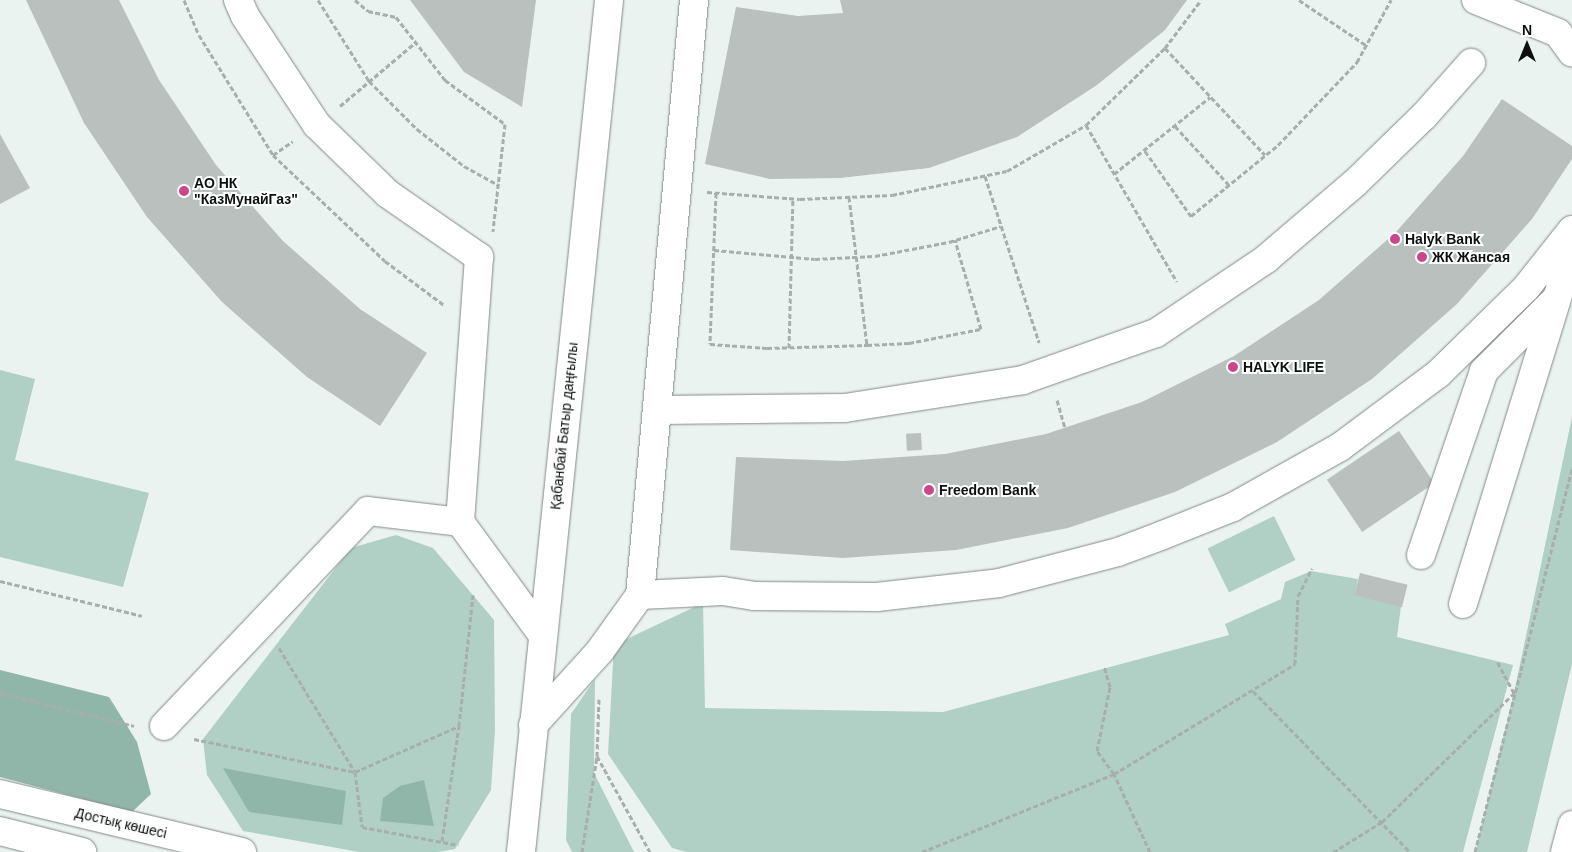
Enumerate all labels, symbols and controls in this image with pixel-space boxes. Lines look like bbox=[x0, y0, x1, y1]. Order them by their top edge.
north arrow bbox=[1502, 20, 1552, 70]
text: N bbox=[1522, 22, 1532, 38]
place label: АО НК "КазМунайГаз" bbox=[194, 175, 298, 208]
marker: АО НК "КазМунайГаз" bbox=[178, 185, 190, 197]
place label: Halyk Bank bbox=[1405, 231, 1480, 247]
marker: Halyk Bank bbox=[1389, 233, 1401, 245]
place label: ЖК Жансая bbox=[1432, 249, 1510, 265]
marker: ЖК Жансая bbox=[1416, 251, 1428, 263]
street label: Қабанбай Батыр даңғылы bbox=[547, 341, 581, 511]
place label: HALYK LIFE bbox=[1243, 359, 1324, 375]
marker: HALYK LIFE bbox=[1227, 361, 1239, 373]
place label: Freedom Bank bbox=[939, 482, 1036, 498]
marker: Freedom Bank bbox=[923, 484, 935, 496]
street label: Достық көшесі bbox=[73, 804, 169, 842]

